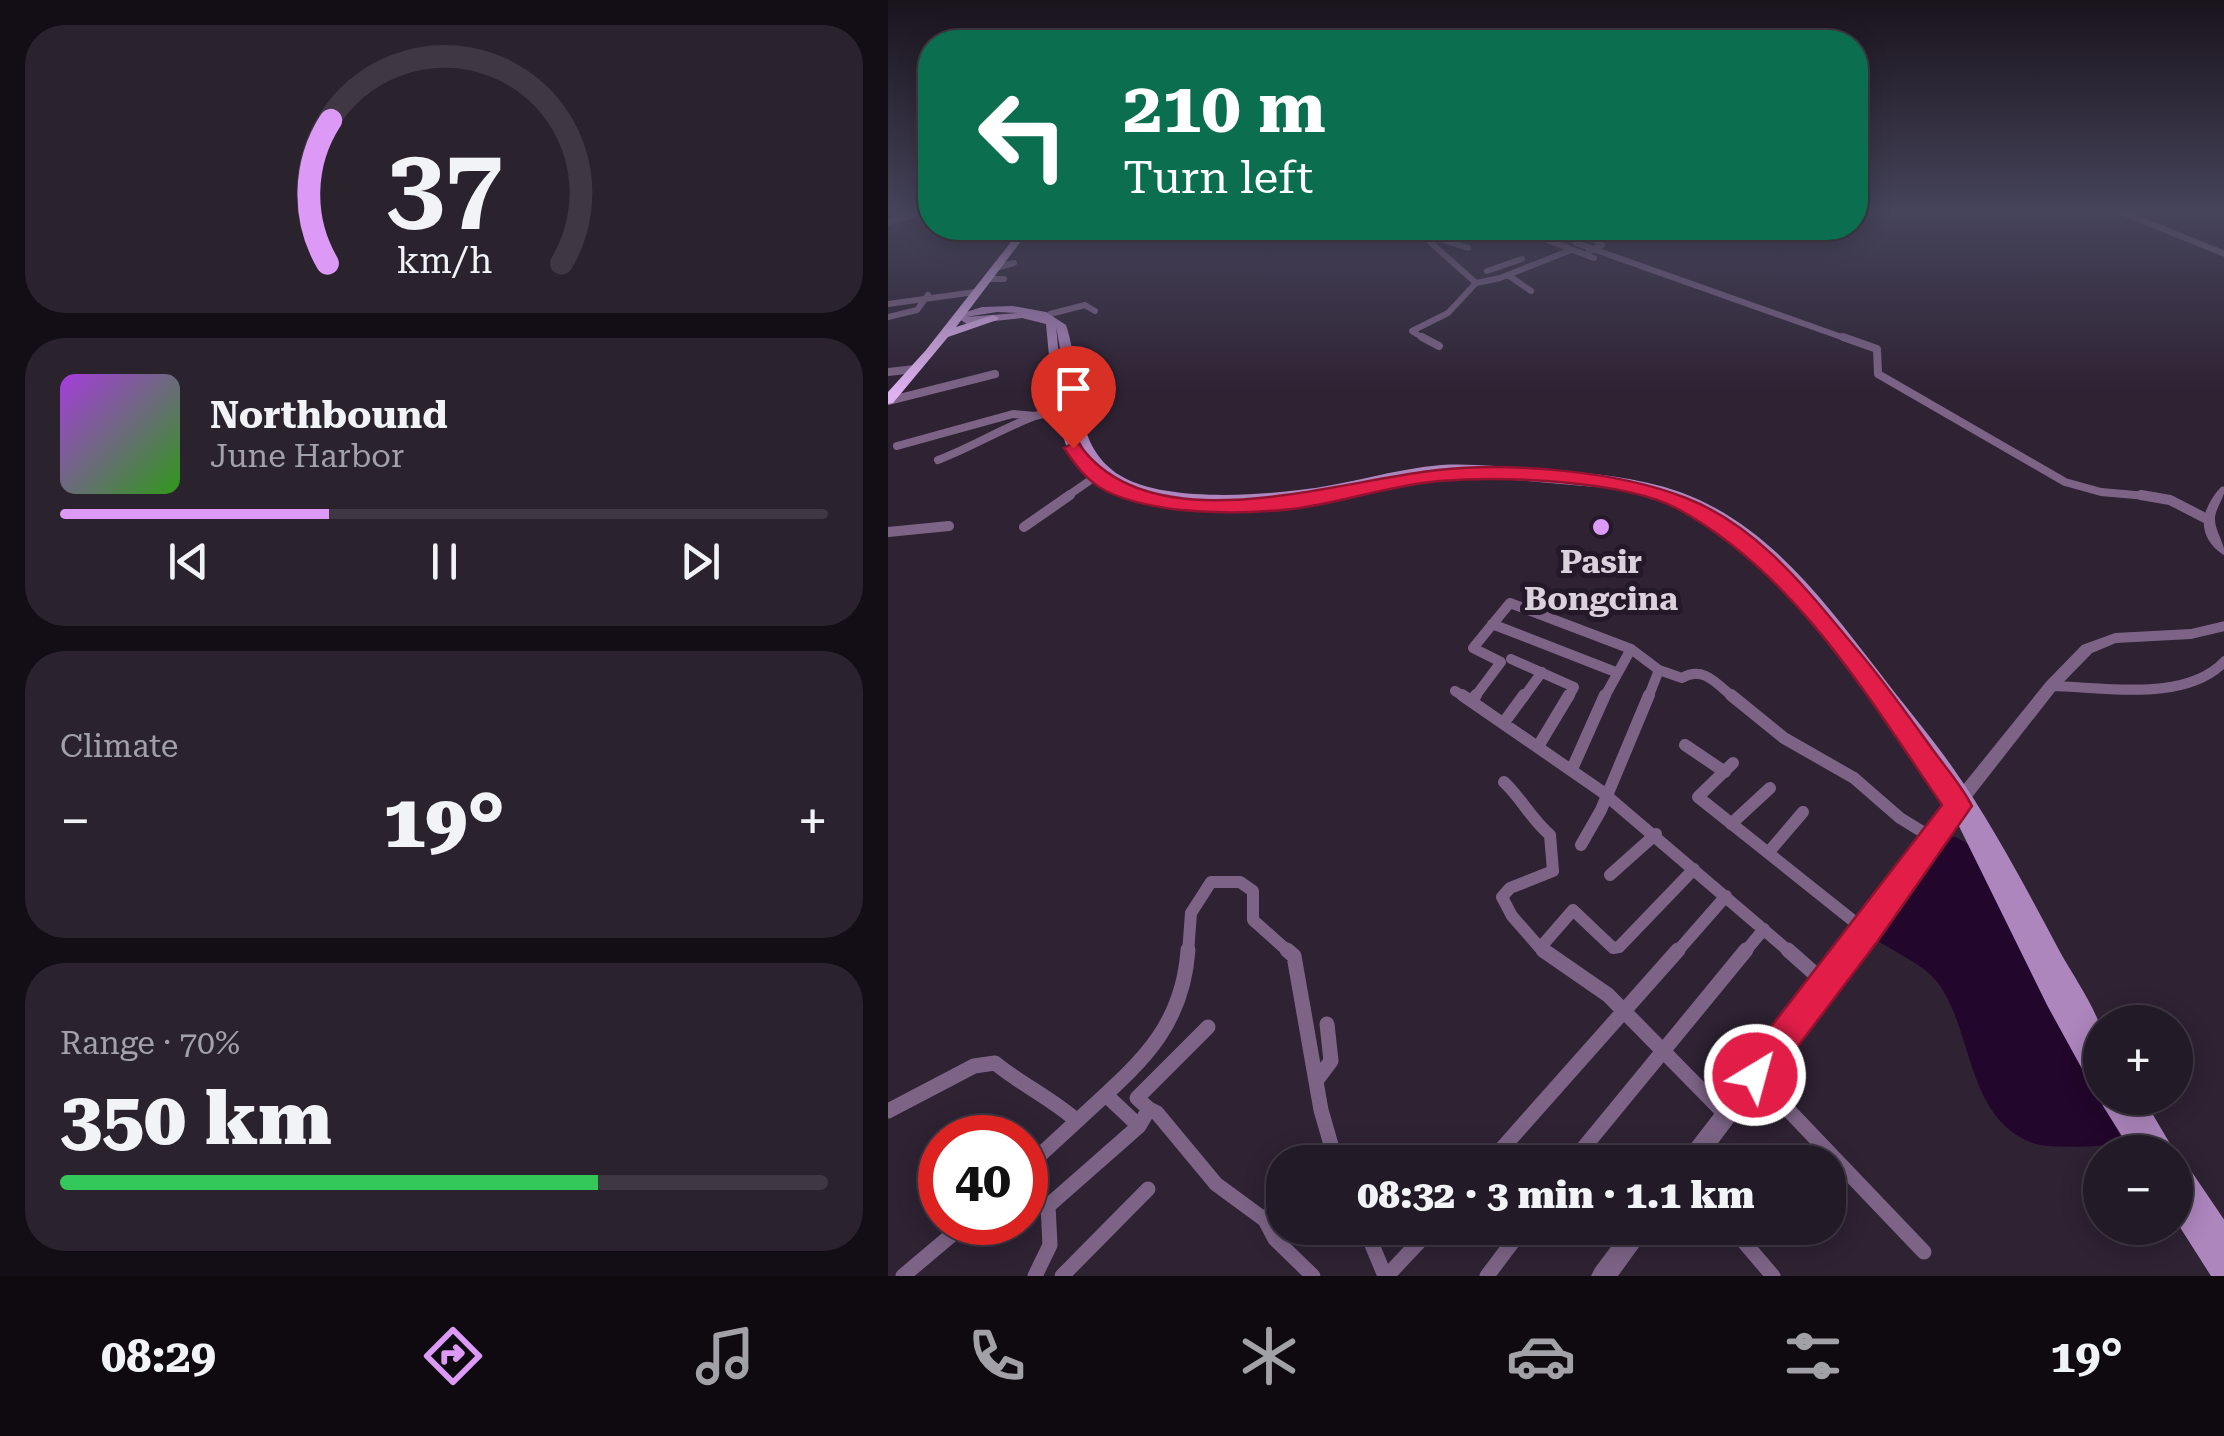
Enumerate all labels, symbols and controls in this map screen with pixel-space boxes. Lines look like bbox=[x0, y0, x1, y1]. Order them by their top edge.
text: 210 m bbox=[1123, 67, 1326, 149]
icon: left bbox=[958, 70, 1088, 200]
text: 37 bbox=[386, 125, 502, 246]
text: Turn left bbox=[1123, 151, 1313, 204]
text: km/h bbox=[396, 240, 492, 282]
pin bbox=[1031, 346, 1116, 449]
icon: arrive bbox=[1046, 361, 1101, 416]
text: Northbound bbox=[210, 393, 448, 437]
text: June Harbor bbox=[210, 437, 404, 475]
marker: Pasir Bongcina bbox=[1590, 516, 1612, 538]
icon: previous bbox=[161, 534, 216, 589]
icon: pause bbox=[417, 534, 472, 589]
icon: next bbox=[673, 534, 728, 589]
place label: Pasir Bongcina bbox=[1524, 543, 1678, 618]
text: Climate bbox=[60, 727, 178, 765]
text: 19° bbox=[383, 777, 505, 865]
text: − bbox=[60, 789, 91, 853]
text: + bbox=[797, 789, 828, 853]
map controls bbox=[2083, 1005, 2193, 1245]
button: + bbox=[2083, 1005, 2193, 1115]
position arrow bbox=[1703, 1023, 1807, 1127]
text: Range · 70% bbox=[60, 1024, 240, 1062]
text: 350 km bbox=[60, 1074, 332, 1162]
speed limit sign: 40 bbox=[918, 1115, 1048, 1245]
button: − bbox=[2083, 1135, 2193, 1245]
text: 08:32 · 3 min · 1.1 km bbox=[1357, 1173, 1755, 1217]
icon: directions bbox=[418, 1321, 488, 1391]
icon: music bbox=[690, 1321, 760, 1391]
icon: phone bbox=[962, 1321, 1032, 1391]
icon: climate bbox=[1234, 1321, 1304, 1391]
icon: car bbox=[1506, 1321, 1576, 1391]
icon: filters bbox=[1778, 1321, 1848, 1391]
text: 08:29 bbox=[101, 1330, 216, 1383]
text: 19° bbox=[2050, 1330, 2123, 1383]

